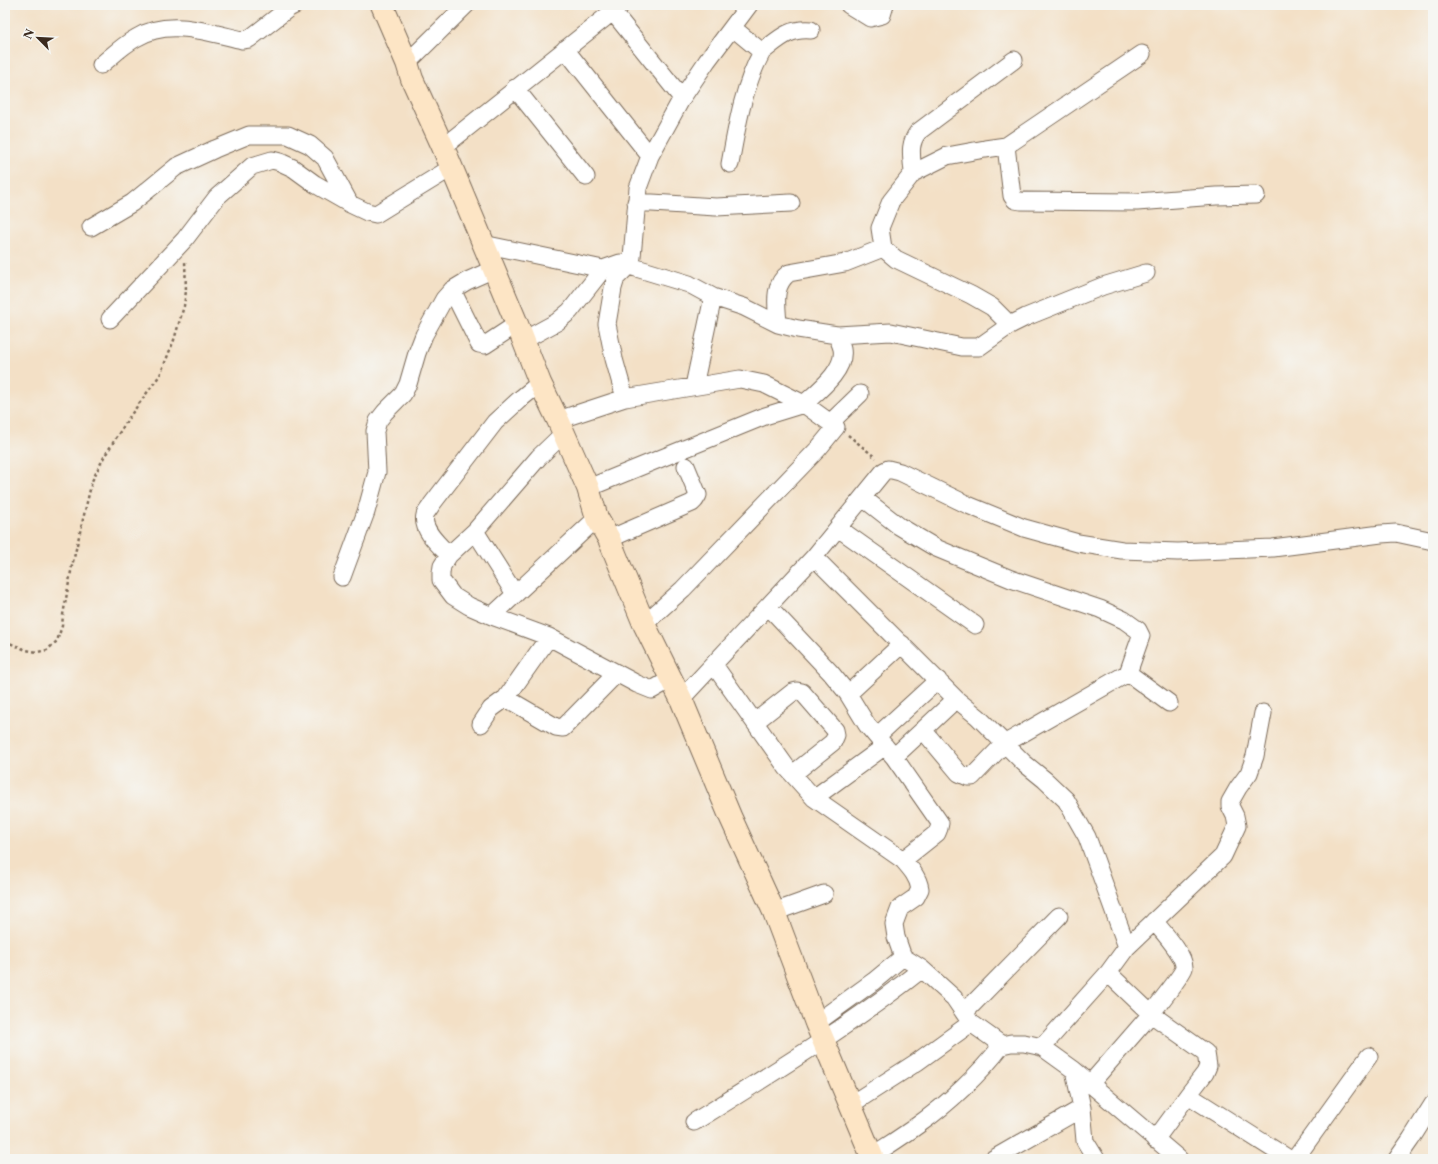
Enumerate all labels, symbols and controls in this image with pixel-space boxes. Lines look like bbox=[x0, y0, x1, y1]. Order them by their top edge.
north arrow bbox=[18, 18, 58, 58]
text: N bbox=[21, 26, 37, 41]

